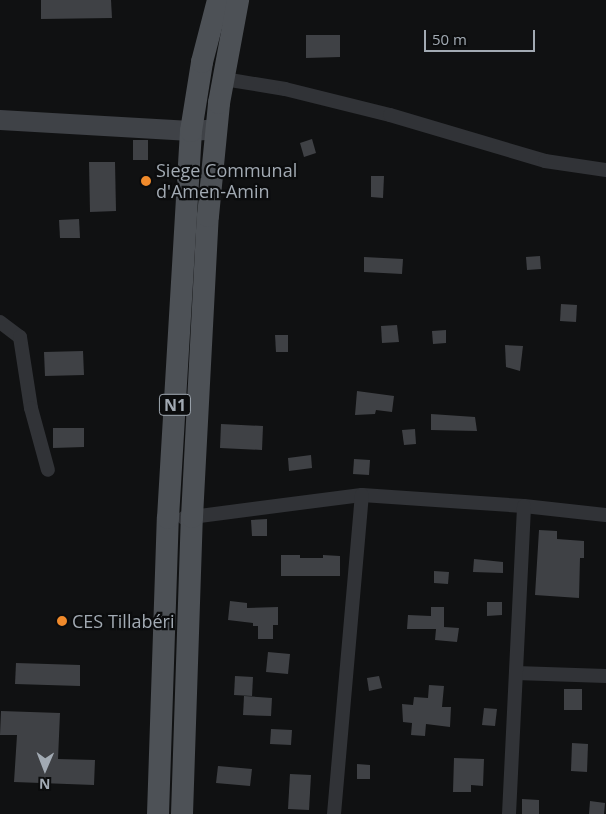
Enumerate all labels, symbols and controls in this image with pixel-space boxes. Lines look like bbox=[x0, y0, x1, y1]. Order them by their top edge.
scale bar bbox=[426, 20, 537, 52]
text: 50 m bbox=[432, 29, 467, 49]
place label: Siege Communal d'Amen-Amin bbox=[156, 160, 297, 202]
marker: Siege Communal d'Amen-Amin bbox=[140, 175, 152, 187]
road number: N1 bbox=[159, 392, 191, 418]
place label: CES Tillabéri bbox=[72, 610, 174, 632]
marker: CES Tillabéri bbox=[56, 615, 68, 627]
north arrow bbox=[20, 744, 70, 794]
text: N bbox=[39, 775, 51, 794]

